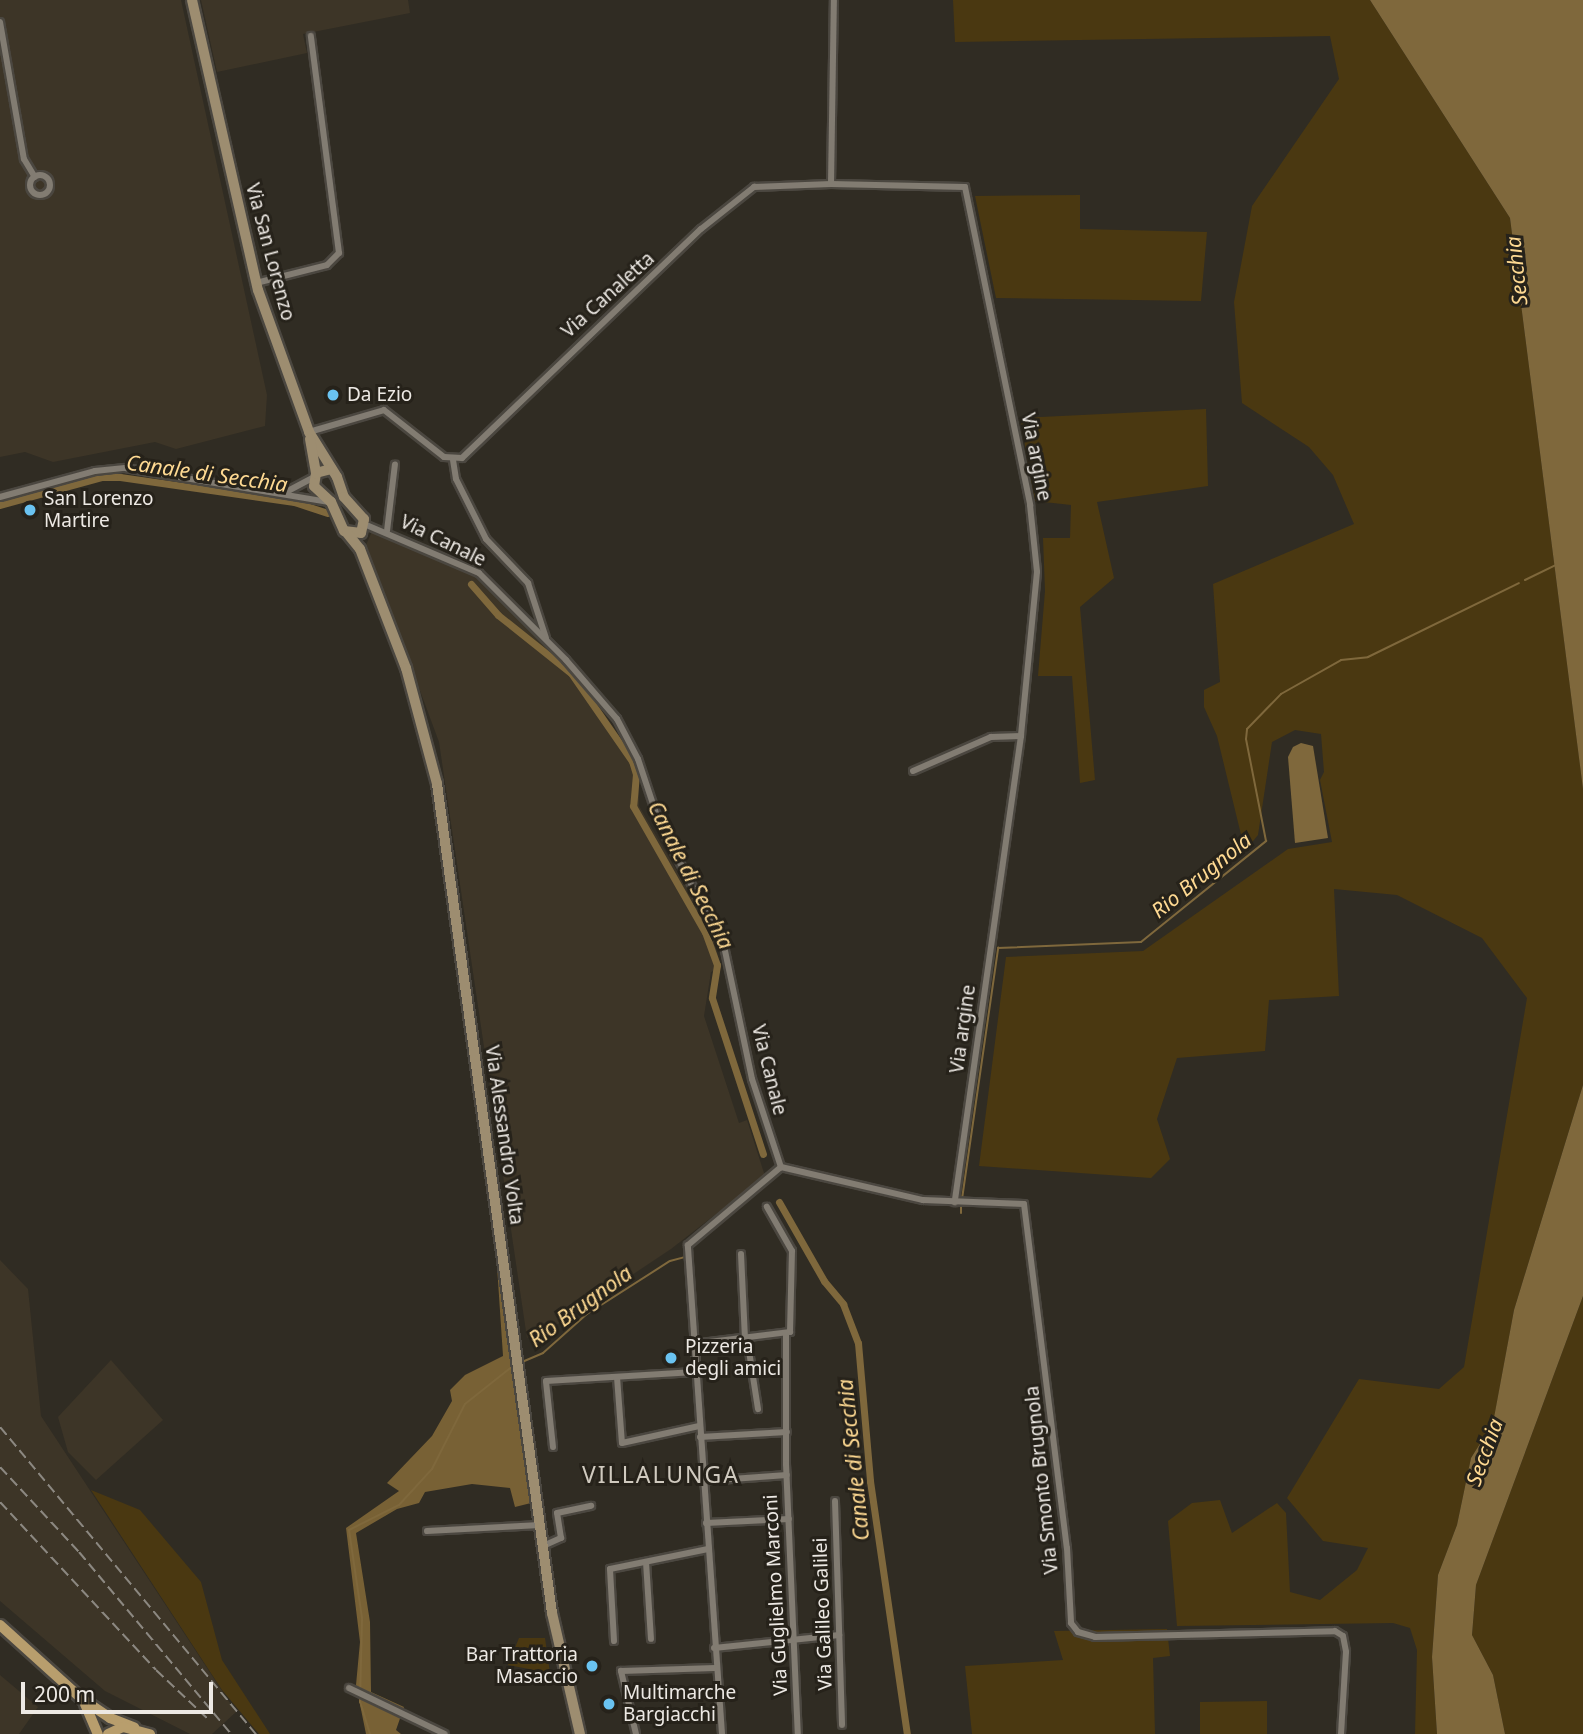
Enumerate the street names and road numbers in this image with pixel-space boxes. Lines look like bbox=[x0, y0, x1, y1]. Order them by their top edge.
street label: Via San Lorenzo bbox=[241, 181, 299, 323]
street label: Via Canaletta bbox=[557, 247, 659, 343]
street label: Via argine bbox=[1016, 411, 1056, 503]
street label: Via Canale bbox=[396, 510, 490, 572]
street label: Via argine bbox=[945, 983, 981, 1075]
street label: Via Canale bbox=[747, 1022, 791, 1118]
street label: Via Alessandro Volta bbox=[480, 1044, 528, 1226]
street label: Via Smonto Brugnola bbox=[1021, 1385, 1063, 1575]
street label: Via Guglielmo Marconi bbox=[759, 1494, 793, 1696]
street label: Via Galileo Galilei bbox=[809, 1537, 837, 1691]

